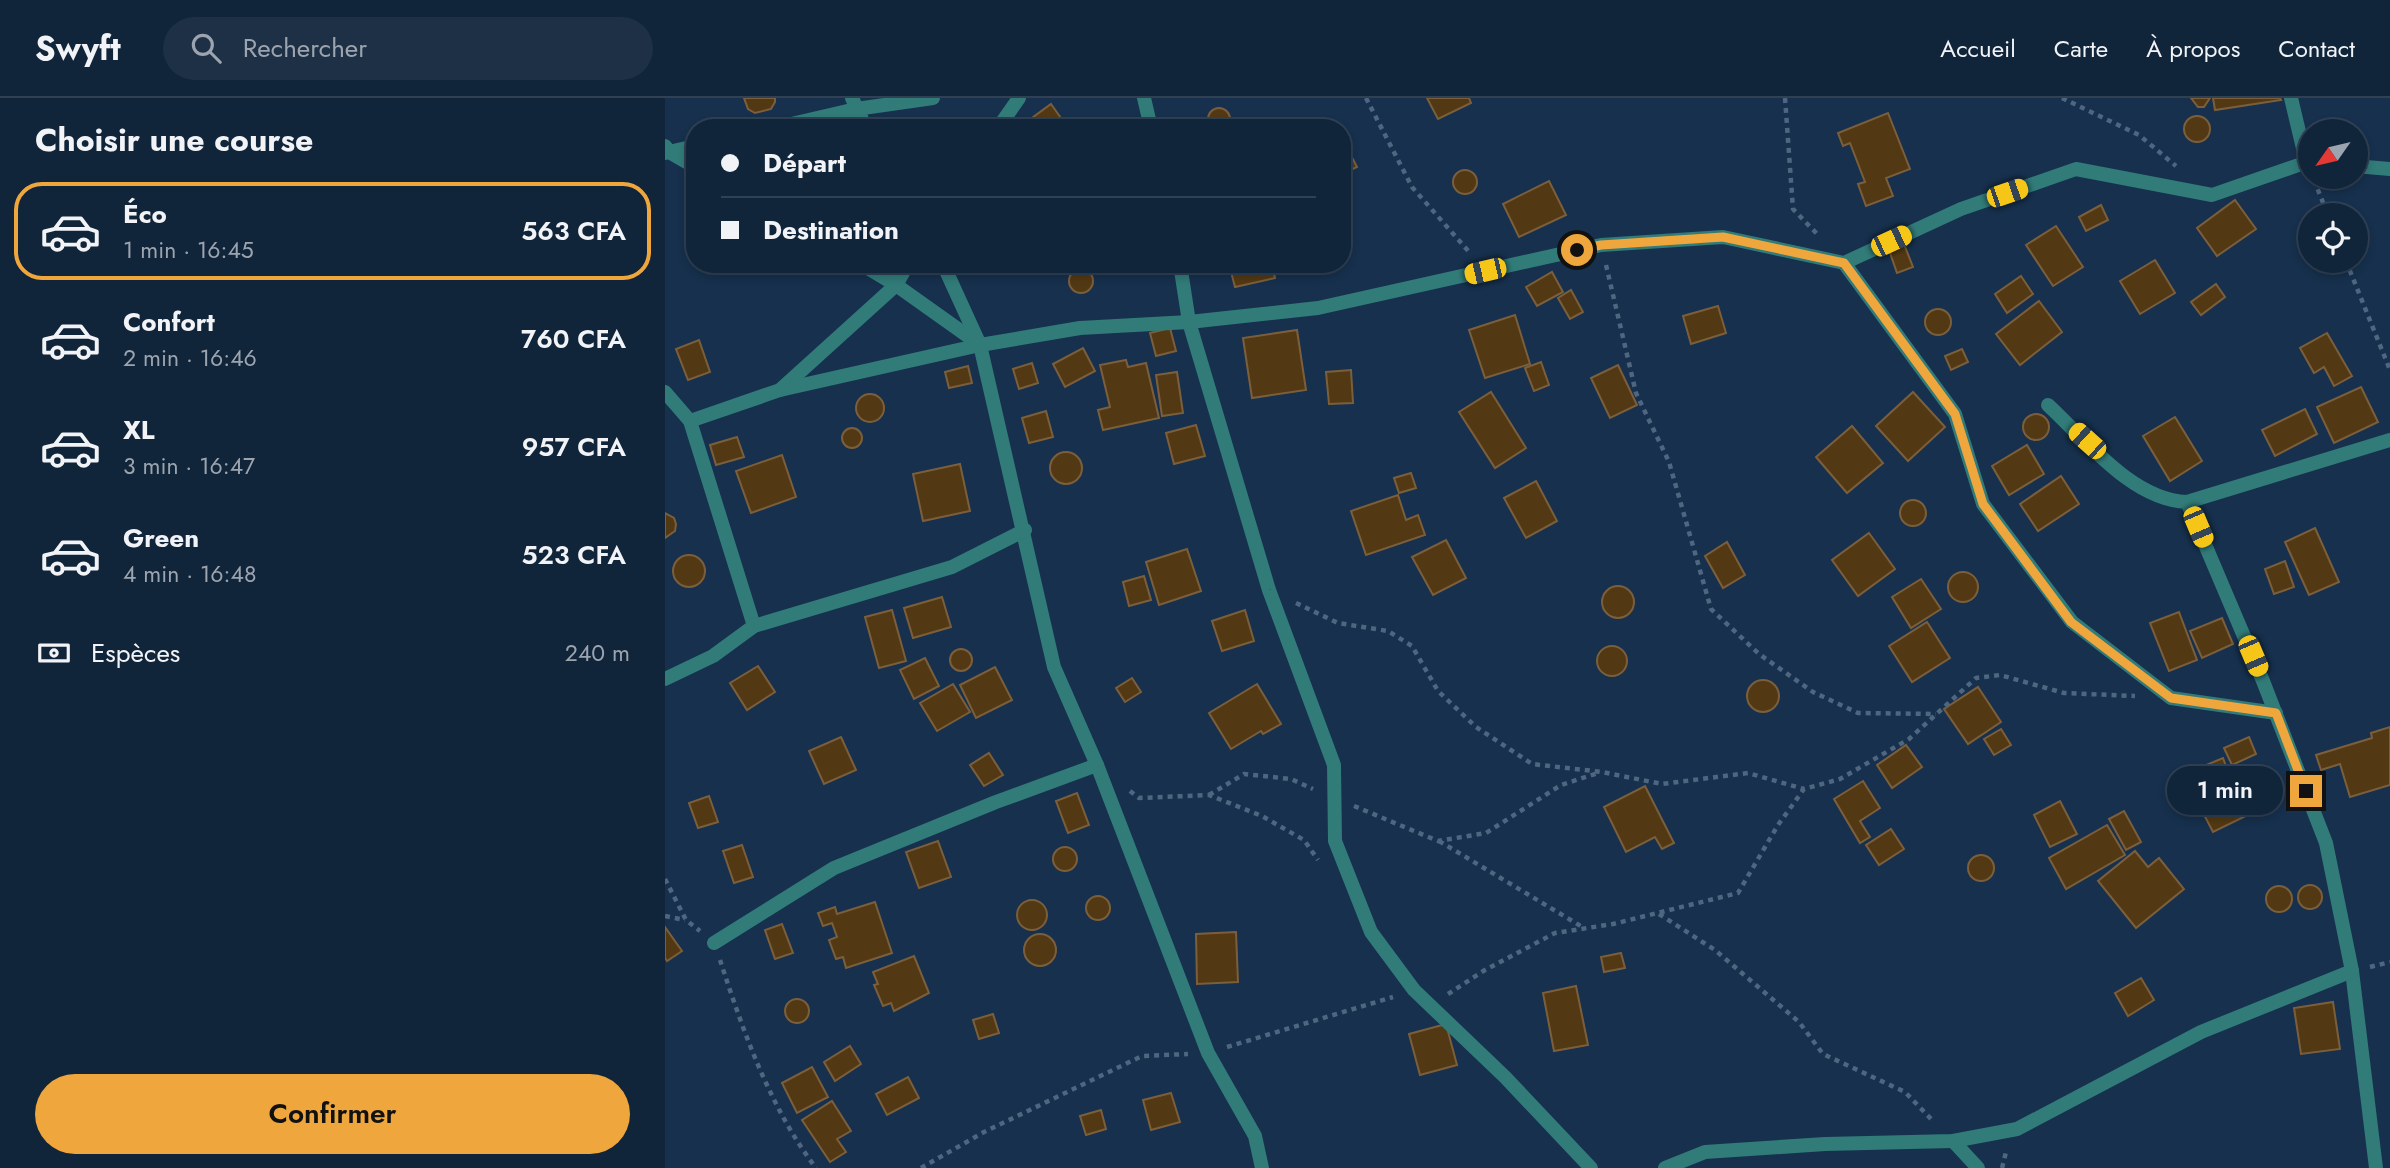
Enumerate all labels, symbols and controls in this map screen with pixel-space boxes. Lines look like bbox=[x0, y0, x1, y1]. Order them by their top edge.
search box bbox=[163, 17, 653, 80]
text: Swyft bbox=[35, 25, 121, 72]
icon: search bbox=[187, 29, 225, 67]
text: Rechercher bbox=[243, 29, 367, 67]
text: Accueil bbox=[1940, 31, 2016, 66]
text: Carte bbox=[2054, 31, 2108, 66]
text: À propos bbox=[2146, 31, 2240, 66]
text: Contact bbox=[2278, 31, 2355, 66]
text: Choisir une course bbox=[35, 117, 313, 163]
north arrow bbox=[2298, 119, 2368, 189]
map controls bbox=[2298, 119, 2368, 273]
text: Départ bbox=[763, 144, 846, 182]
car bbox=[1984, 176, 2031, 210]
text: Éco bbox=[123, 195, 167, 233]
icon: car bbox=[39, 200, 102, 263]
button: locate bbox=[2298, 203, 2368, 273]
text: Destination bbox=[763, 211, 899, 249]
text: 563 CFA bbox=[521, 212, 626, 250]
car bbox=[1868, 223, 1915, 259]
text: 1 min · 16:45 bbox=[123, 233, 254, 267]
route start bbox=[1561, 234, 1593, 266]
car bbox=[1463, 256, 1508, 286]
text: Confort bbox=[123, 303, 215, 341]
icon: car bbox=[39, 308, 102, 371]
text: 760 CFA bbox=[521, 320, 626, 358]
text: 2 min · 16:46 bbox=[123, 341, 257, 375]
text: XL bbox=[123, 411, 155, 449]
icon: car bbox=[39, 416, 102, 479]
car bbox=[2065, 419, 2110, 463]
text: 957 CFA bbox=[522, 428, 626, 466]
text: 3 min · 16:47 bbox=[123, 449, 255, 483]
car bbox=[2181, 504, 2216, 550]
text: Green bbox=[123, 519, 199, 557]
icon: car bbox=[39, 524, 102, 587]
text: 523 CFA bbox=[522, 536, 626, 574]
text: 4 min · 16:48 bbox=[123, 557, 256, 591]
car bbox=[2236, 633, 2271, 679]
icon: cash bbox=[35, 634, 73, 672]
text: Espèces bbox=[91, 634, 180, 672]
text: 240 m bbox=[565, 636, 630, 670]
callout: 1 min bbox=[2166, 766, 2281, 816]
text: 1 min bbox=[2197, 773, 2253, 807]
route end bbox=[2290, 775, 2322, 807]
button: Confirmer bbox=[35, 1074, 630, 1154]

